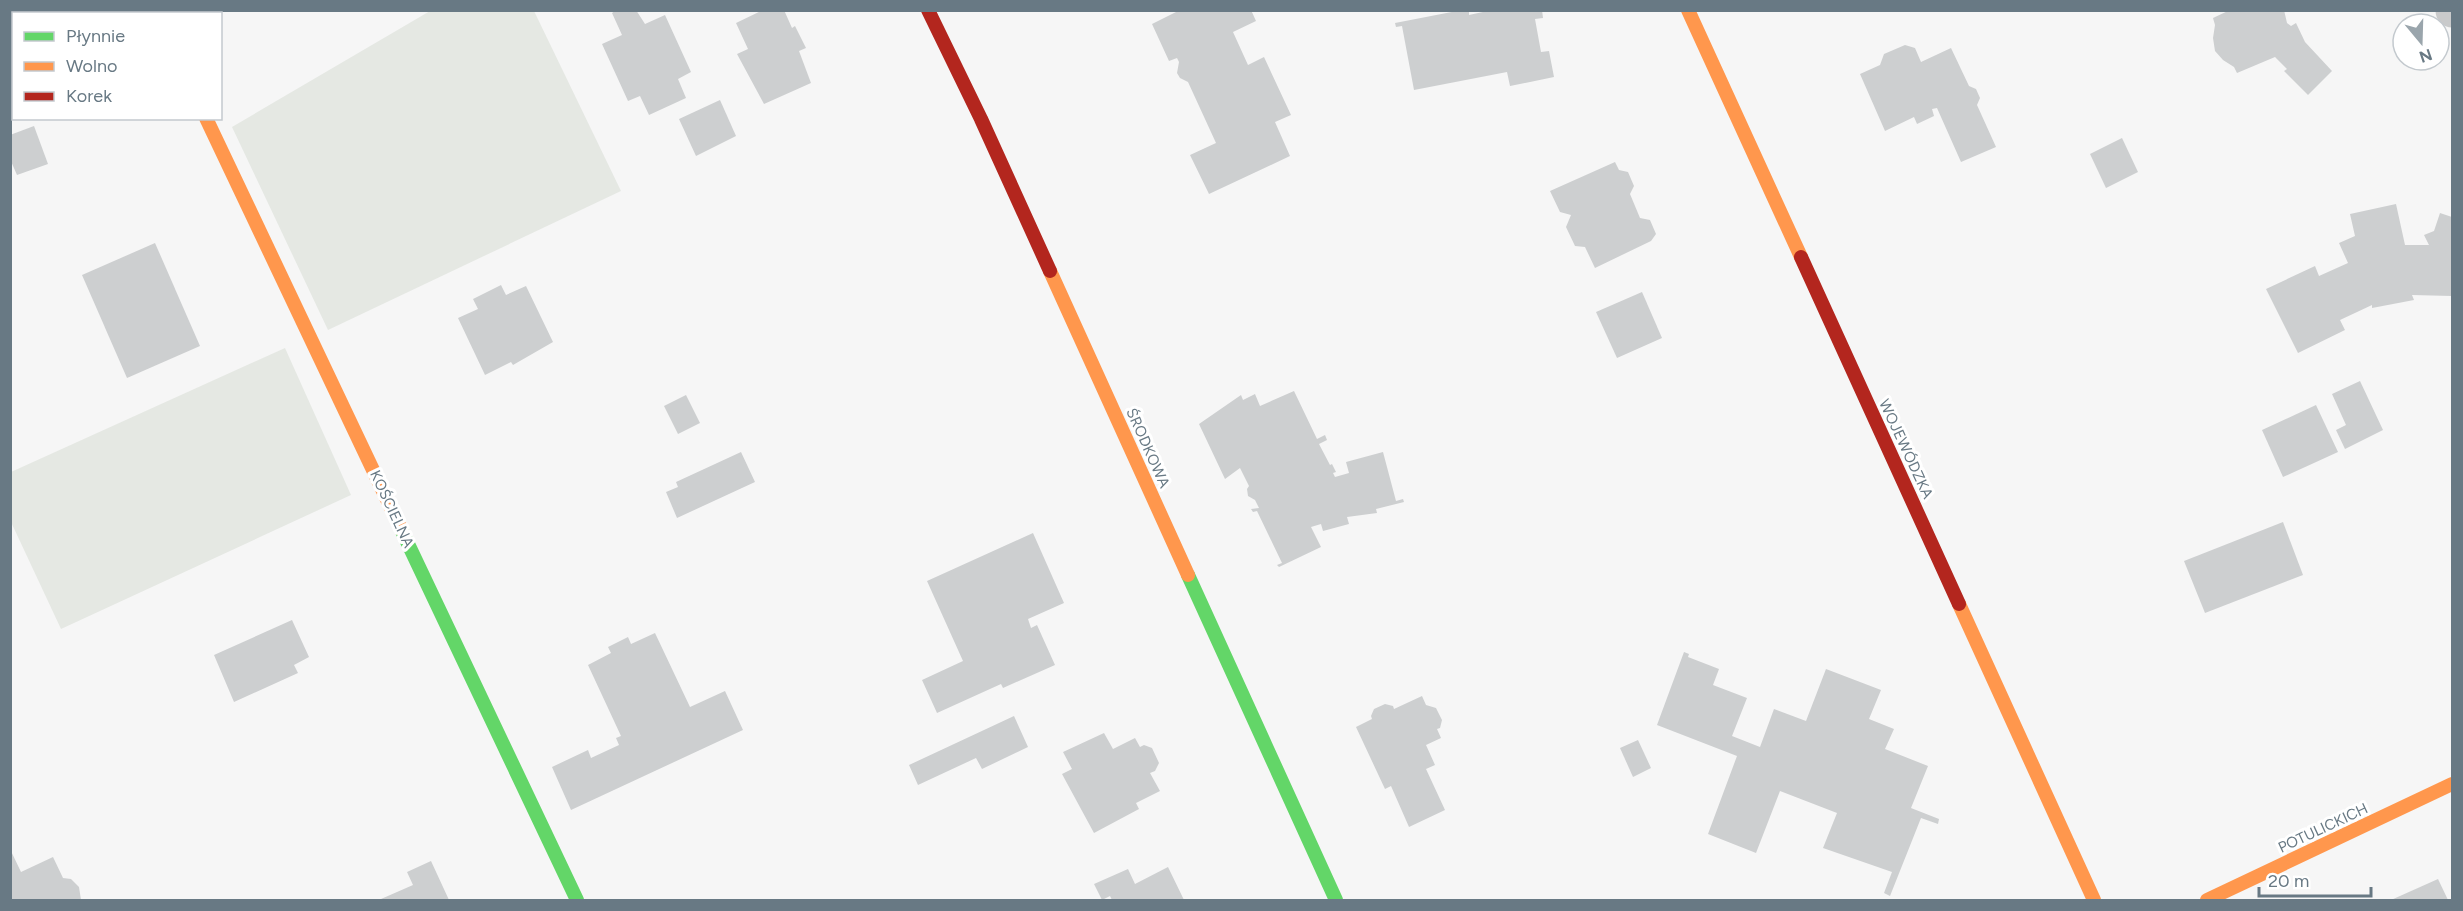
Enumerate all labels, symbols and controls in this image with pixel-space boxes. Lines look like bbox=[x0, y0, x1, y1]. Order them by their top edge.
legend bbox=[12, 12, 222, 120]
north arrow bbox=[2391, 12, 2451, 72]
text: Płynnie bbox=[66, 25, 125, 47]
text: N bbox=[2417, 45, 2435, 67]
text: Wolno bbox=[66, 55, 117, 77]
text: Korek bbox=[66, 85, 112, 107]
street label: WOJEWÓDZKA bbox=[1875, 396, 1937, 502]
street label: ŚRODKOWA bbox=[1122, 405, 1174, 491]
street label: KOŚCIELNA bbox=[366, 467, 418, 551]
street label: POTULICKICH bbox=[2275, 799, 2371, 857]
scale bar bbox=[2259, 860, 2372, 898]
text: 20 m bbox=[2268, 870, 2309, 892]

